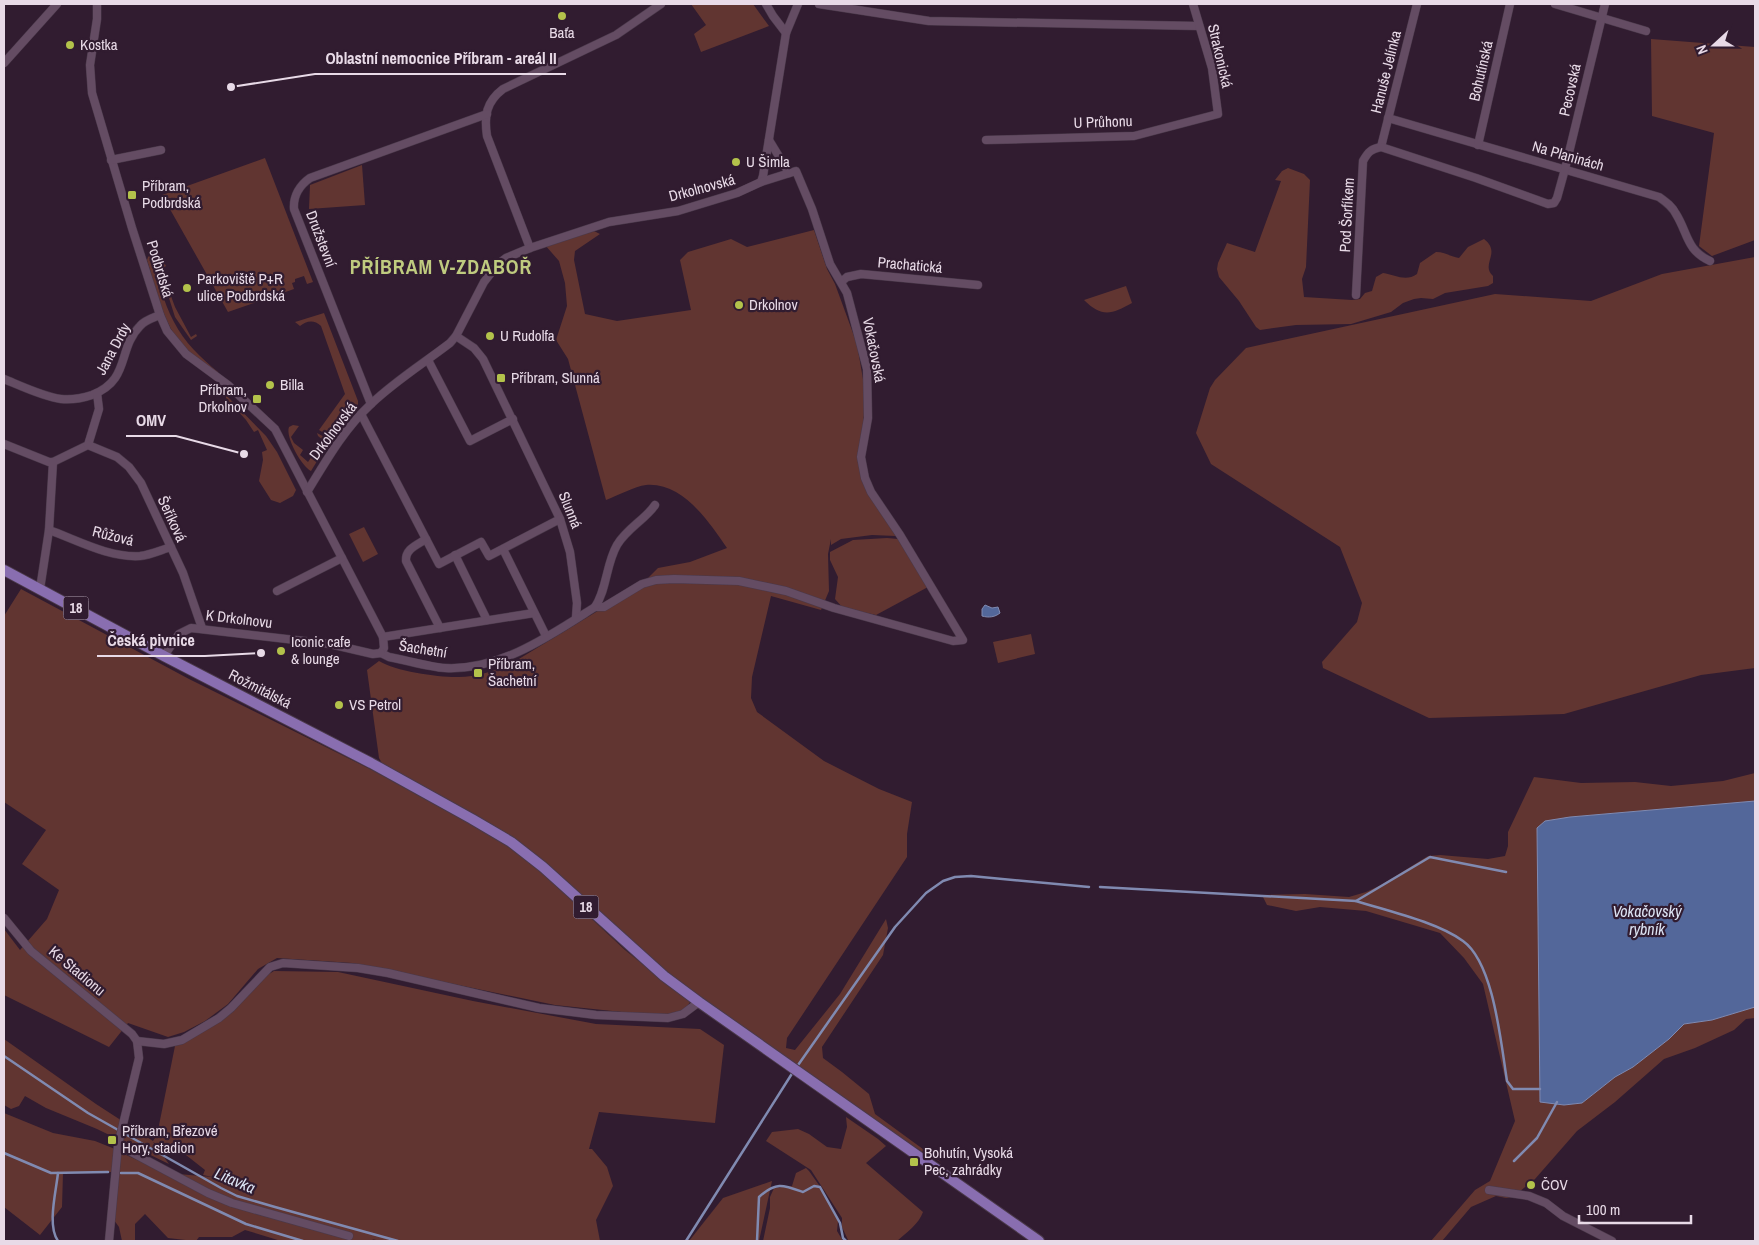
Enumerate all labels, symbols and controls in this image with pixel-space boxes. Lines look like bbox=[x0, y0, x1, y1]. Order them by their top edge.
marker: Baťa bbox=[556, 10, 568, 22]
north arrow bbox=[1689, 20, 1739, 70]
place label: Baťa bbox=[549, 22, 575, 43]
street label: Strakonická bbox=[1203, 22, 1238, 90]
street label: Hanuše Jelínka bbox=[1365, 28, 1406, 116]
place label: Kostka bbox=[80, 34, 118, 55]
street label: Bohutínská bbox=[1463, 38, 1498, 103]
marker: Kostka bbox=[64, 39, 76, 51]
callout: Oblastní nemocnice Příbram - areál II bbox=[315, 43, 566, 74]
text: N bbox=[1692, 43, 1712, 57]
text: Oblastní nemocnice Příbram - areál II bbox=[325, 47, 557, 69]
street label: Pecovská bbox=[1553, 61, 1586, 118]
street label: U Průhonu bbox=[1073, 110, 1133, 133]
street label: Na Planinách bbox=[1530, 135, 1607, 176]
place label: U Šimla bbox=[746, 151, 790, 172]
marker: U Šimla bbox=[730, 156, 742, 168]
street label: Drkolnovská bbox=[666, 169, 737, 206]
place label: Příbram, Podbrdská bbox=[142, 175, 201, 213]
street label: Pod Šorfíkem bbox=[1334, 177, 1359, 253]
marker: Příbram, Podbrdská bbox=[126, 189, 138, 201]
street label: Družstevní bbox=[301, 208, 342, 271]
street label: Podbrdská bbox=[142, 238, 179, 300]
street label: Prachatická bbox=[877, 251, 943, 278]
district label: PŘÍBRAM V-ZDABOŘ bbox=[350, 253, 532, 280]
place label: Parkoviště P+R ulice Podbrdská bbox=[197, 268, 285, 306]
marker: Parkoviště P+R ulice Podbrdská bbox=[181, 282, 193, 294]
place label: Drkolnov bbox=[749, 294, 798, 315]
marker: Drkolnov bbox=[733, 299, 745, 311]
street label: Vokačovská bbox=[858, 316, 891, 384]
street label: Jana Drdy bbox=[90, 318, 135, 378]
place label: U Rudolfa bbox=[500, 325, 555, 346]
marker: U Rudolfa bbox=[484, 330, 496, 342]
place label: Příbram, Slunná bbox=[511, 367, 600, 388]
marker: Příbram, Slunná bbox=[495, 372, 507, 384]
place label: Billa bbox=[280, 374, 304, 395]
place label: Příbram, Drkolnov bbox=[198, 379, 248, 417]
marker: Billa bbox=[264, 379, 276, 391]
marker: Příbram, Drkolnov bbox=[251, 393, 263, 405]
street label: Drkolnovská bbox=[304, 397, 361, 464]
callout: OMV bbox=[126, 405, 176, 436]
text: OMV bbox=[136, 409, 166, 431]
street label: Slunná bbox=[554, 488, 587, 532]
street label: Šeříková bbox=[153, 492, 192, 545]
street label: Růžová bbox=[90, 520, 136, 551]
road number: 18 bbox=[64, 596, 88, 620]
street label: K Drkolnovu bbox=[205, 604, 274, 633]
callout: Česká pivnice bbox=[97, 625, 205, 656]
text: Česká pivnice bbox=[107, 629, 195, 651]
place label: Iconic cafe & lounge bbox=[291, 631, 351, 669]
street label: Šachetní bbox=[397, 634, 449, 663]
marker: Iconic cafe & lounge bbox=[275, 645, 287, 657]
place label: Příbram, Šachetní bbox=[488, 653, 537, 691]
street label: Rožmitálská bbox=[225, 664, 295, 713]
marker: Příbram, Šachetní bbox=[472, 667, 484, 679]
place label: VS Petrol bbox=[349, 694, 401, 715]
marker: VS Petrol bbox=[333, 699, 345, 711]
road number: 18 bbox=[574, 896, 598, 919]
water label: Vokačovský rybník bbox=[1612, 900, 1683, 940]
street label: Ke Stadionu bbox=[45, 941, 110, 1000]
place label: Příbram, Březové Hory, stadion bbox=[122, 1120, 218, 1158]
marker: Příbram, Březové Hory, stadion bbox=[106, 1134, 118, 1146]
place label: Bohutín, Vysoká Pec, zahrádky bbox=[924, 1142, 1013, 1180]
marker: Bohutín, Vysoká Pec, zahrádky bbox=[908, 1156, 920, 1168]
water label: Litavka bbox=[211, 1162, 259, 1198]
place label: ČOV bbox=[1541, 1174, 1568, 1195]
marker: ČOV bbox=[1525, 1179, 1537, 1191]
scale bar bbox=[1579, 1192, 1692, 1224]
text: 100 m bbox=[1586, 1199, 1620, 1220]

